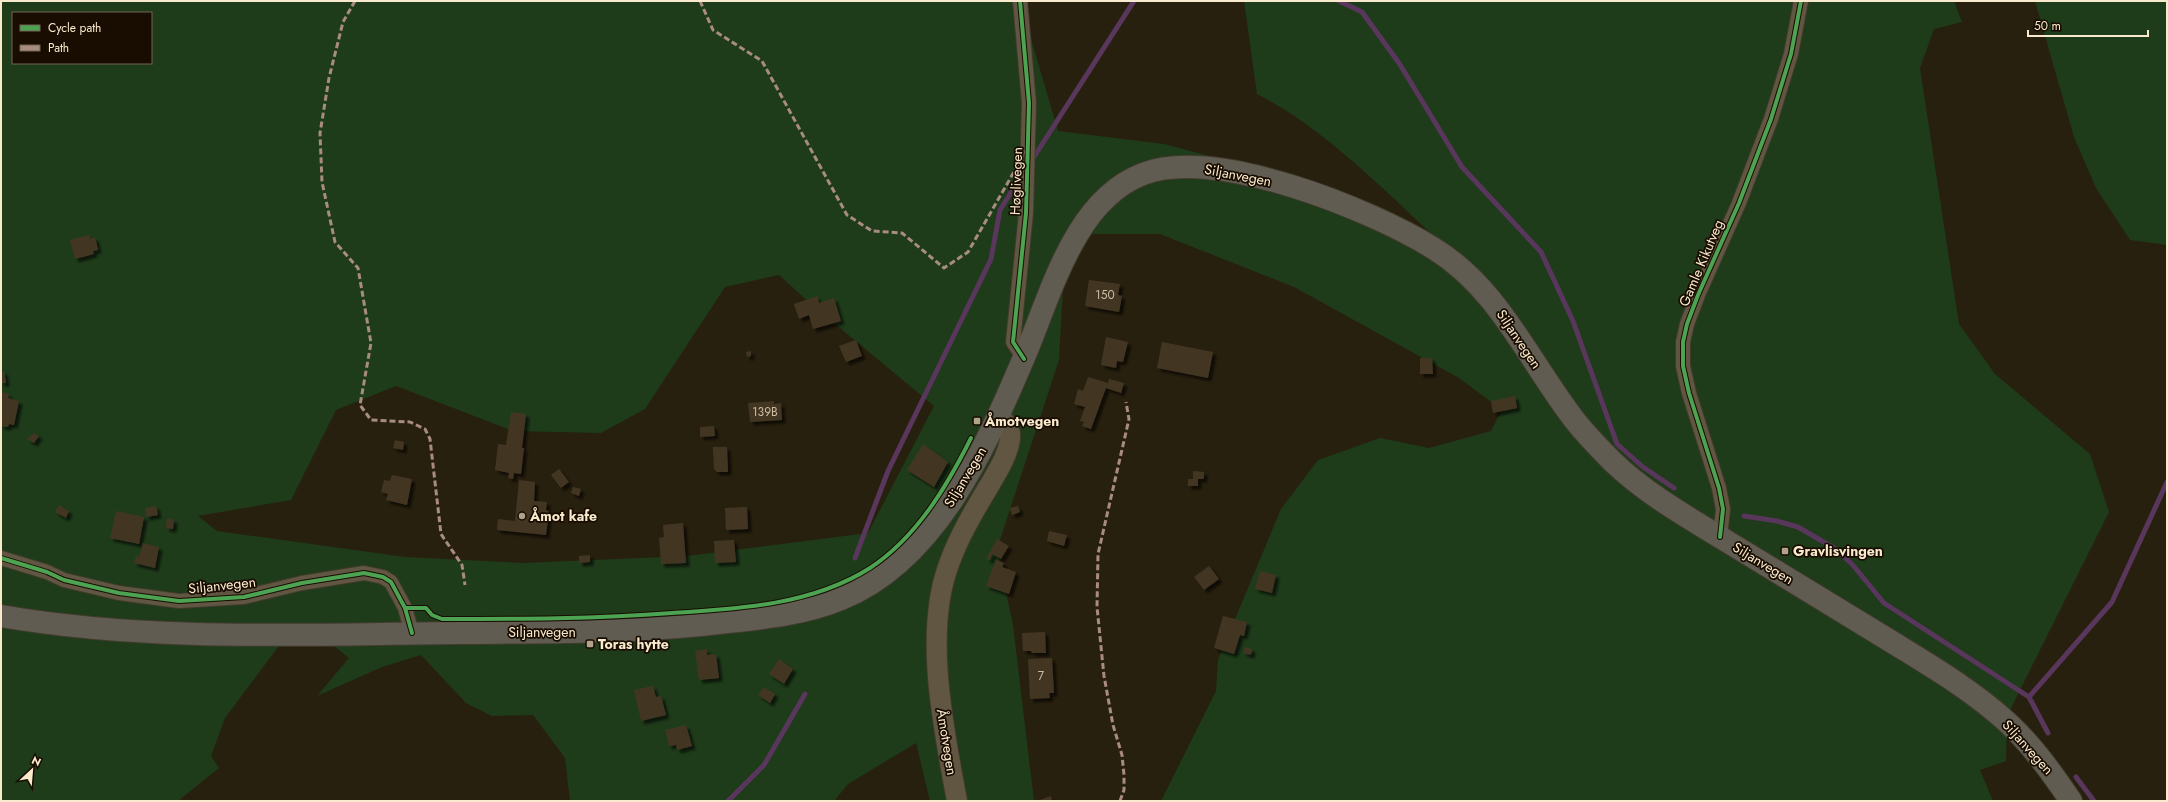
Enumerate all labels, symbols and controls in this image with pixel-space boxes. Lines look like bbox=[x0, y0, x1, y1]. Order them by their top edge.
legend bbox=[12, 12, 152, 64]
scale bar bbox=[2028, 12, 2148, 38]
text: 50 m bbox=[2034, 17, 2061, 35]
text: Cycle path bbox=[48, 19, 101, 37]
text: Path bbox=[48, 39, 69, 57]
street label: Høglivegen bbox=[1005, 147, 1027, 215]
street label: Siljanvegen bbox=[1203, 159, 1273, 191]
street label: Gamle Kikutveg bbox=[1674, 216, 1728, 310]
house number: 150 bbox=[1095, 286, 1115, 304]
street label: Siljanvegen bbox=[1492, 305, 1546, 373]
house number: 139B bbox=[752, 403, 778, 421]
place label: Åmotvegen bbox=[984, 411, 1059, 431]
marker: Åmotvegen bbox=[972, 416, 982, 426]
street label: Siljanvegen bbox=[939, 443, 991, 511]
place label: Åmot kafe bbox=[529, 506, 597, 526]
marker: Åmot kafe bbox=[517, 511, 527, 521]
street label: Siljanvegen bbox=[1729, 537, 1797, 589]
place label: Gravlisvingen bbox=[1793, 541, 1883, 561]
marker: Gravlisvingen bbox=[1780, 546, 1790, 556]
street label: Siljanvegen bbox=[187, 572, 257, 598]
street label: Siljanvegen bbox=[508, 622, 576, 642]
place label: Toras hytte bbox=[598, 634, 669, 654]
marker: Toras hytte bbox=[585, 639, 595, 649]
house number: 7 bbox=[1038, 667, 1045, 685]
street label: Åmotvegen bbox=[932, 707, 962, 777]
street label: Siljanvegen bbox=[1998, 715, 2058, 779]
north arrow bbox=[12, 750, 52, 790]
text: N bbox=[29, 752, 44, 770]

